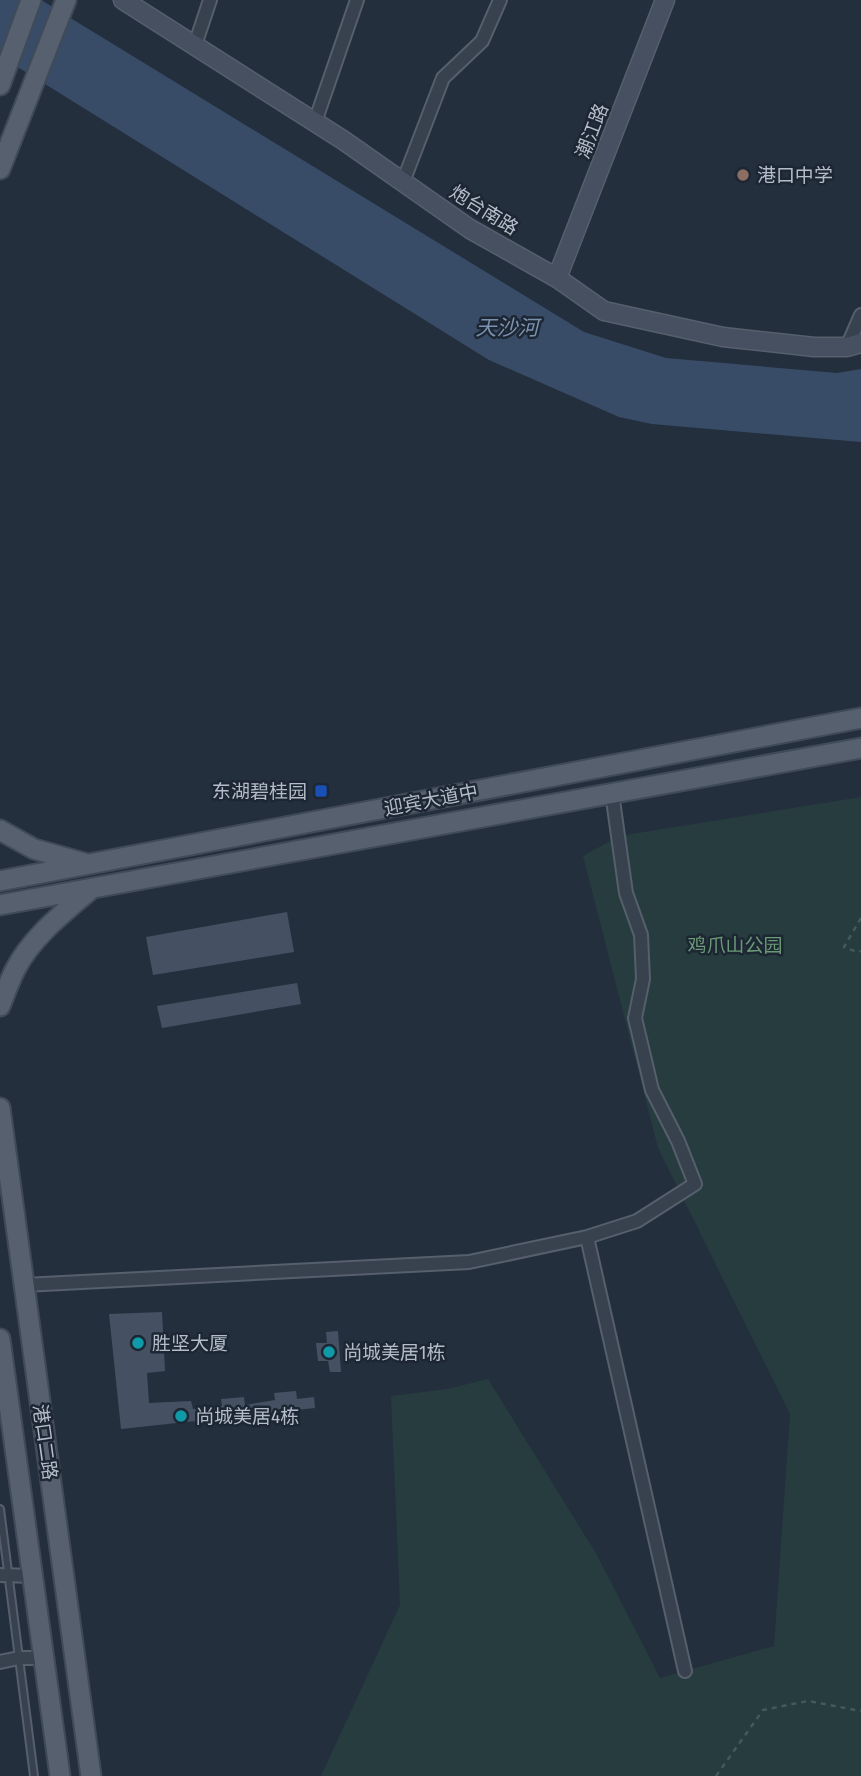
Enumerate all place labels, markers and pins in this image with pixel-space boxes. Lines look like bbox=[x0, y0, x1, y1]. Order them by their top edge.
place label: 港口中学 bbox=[757, 164, 833, 187]
marker: 港口中学 bbox=[735, 167, 751, 183]
place label: 东湖碧桂园 bbox=[212, 780, 307, 803]
marker: 东湖碧桂园 bbox=[313, 783, 329, 799]
place label: 胜坚大厦 bbox=[152, 1332, 228, 1355]
marker: 胜坚大厦 bbox=[130, 1335, 146, 1351]
place label: 尚城美居1栋 bbox=[343, 1341, 445, 1364]
marker: 尚城美居1栋 bbox=[321, 1344, 337, 1360]
place label: 尚城美居4栋 bbox=[195, 1405, 299, 1428]
marker: 尚城美居4栋 bbox=[173, 1408, 189, 1424]

